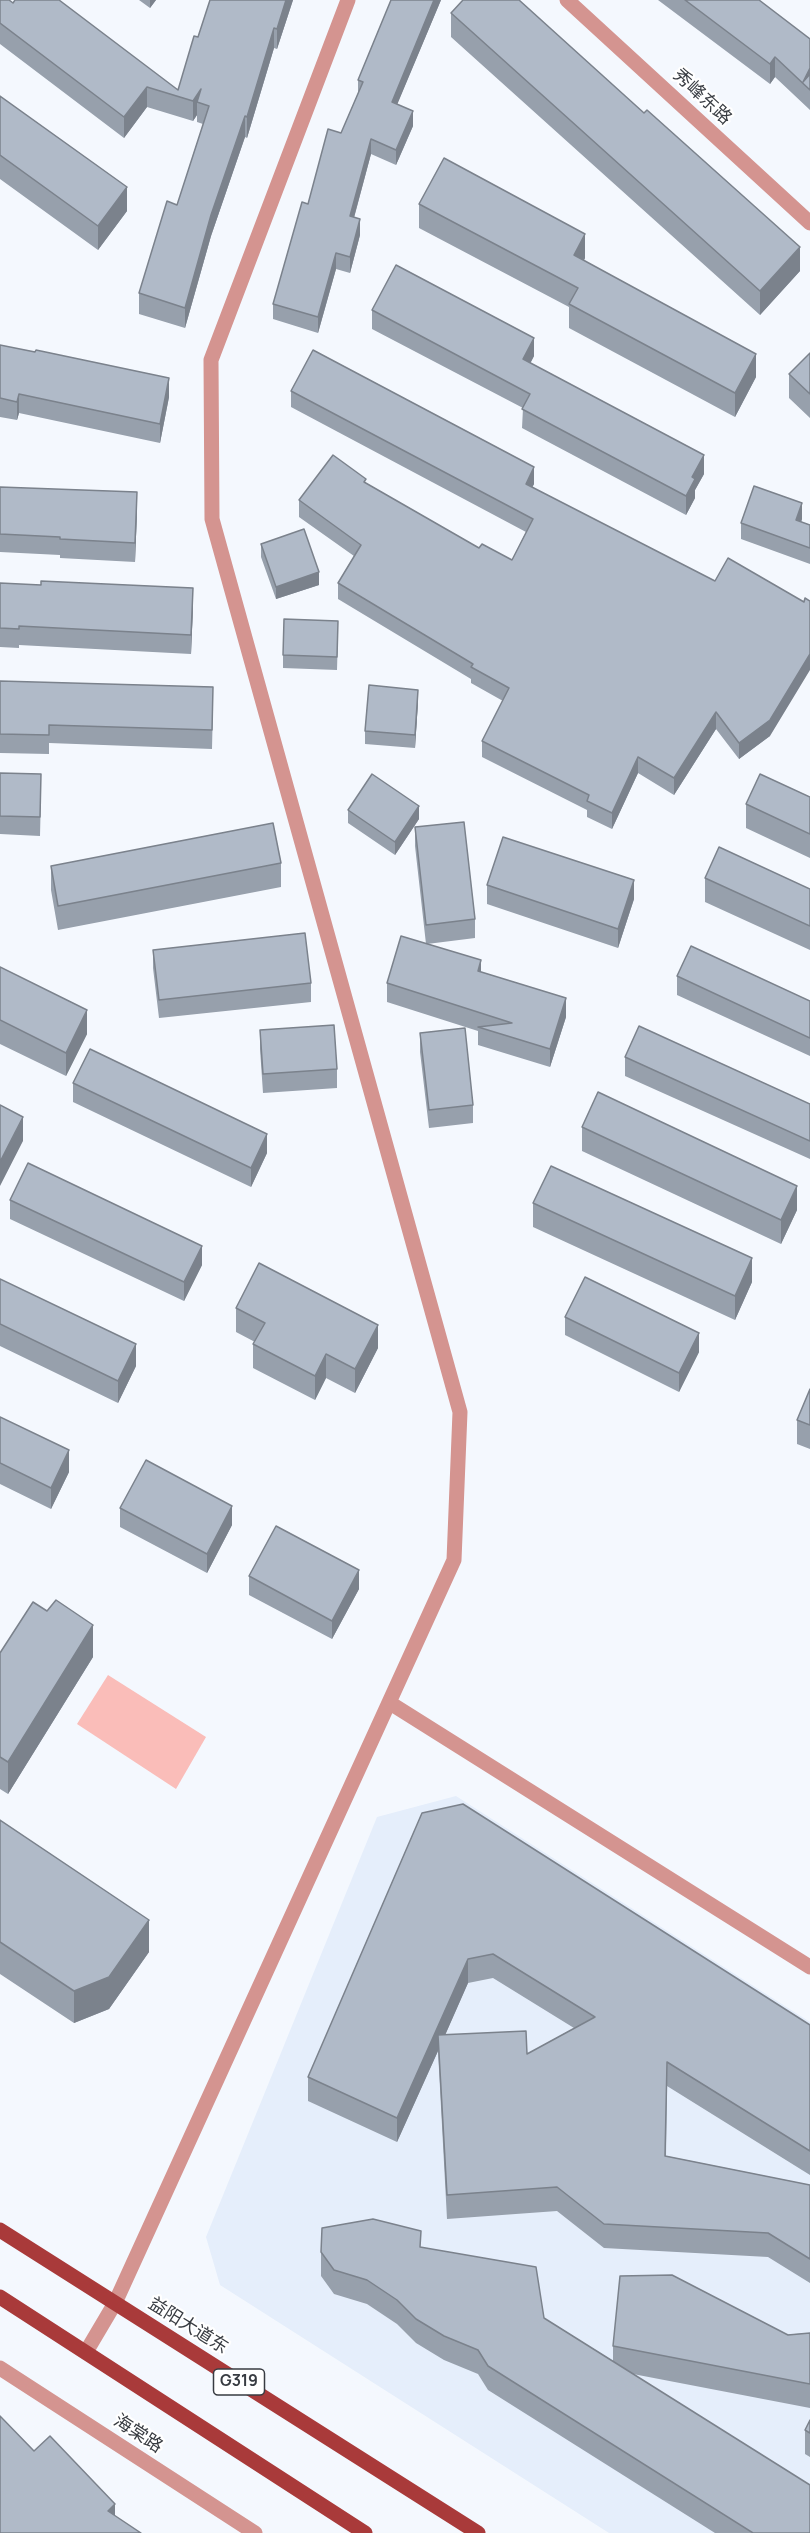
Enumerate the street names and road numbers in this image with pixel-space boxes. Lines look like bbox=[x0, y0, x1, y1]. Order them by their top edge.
street label: 秀峰东路 bbox=[668, 65, 736, 129]
street label: 益阳大道东 bbox=[144, 2293, 232, 2359]
road number: G319 bbox=[214, 2369, 264, 2395]
street label: 海棠路 bbox=[109, 2410, 167, 2458]

